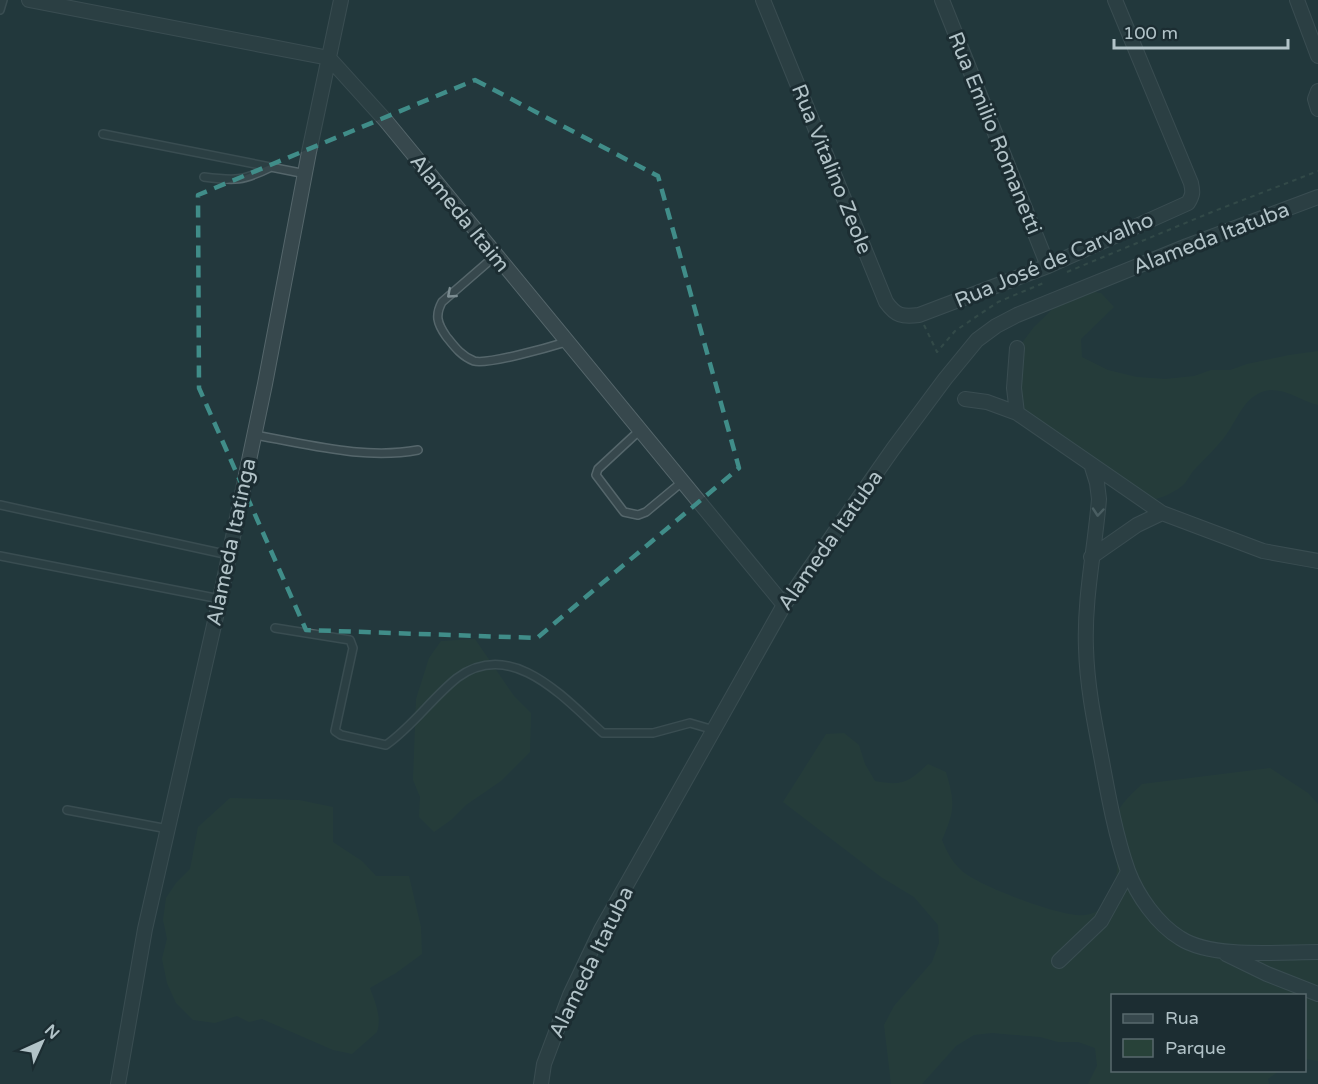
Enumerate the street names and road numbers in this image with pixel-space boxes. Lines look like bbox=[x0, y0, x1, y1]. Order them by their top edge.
street label: Rua Emilio Romanetti bbox=[942, 28, 1047, 238]
street label: Rua Vitalino Zeole bbox=[786, 81, 877, 258]
street label: Alameda Itaim bbox=[404, 149, 515, 277]
street label: Alameda Itatuba bbox=[1129, 197, 1293, 280]
street label: Rua José de Carvalho bbox=[951, 207, 1157, 314]
street label: Alameda Itatinga bbox=[202, 456, 261, 628]
street label: Alameda Itatuba bbox=[773, 465, 888, 615]
street label: Alameda Itatuba bbox=[544, 882, 639, 1042]

